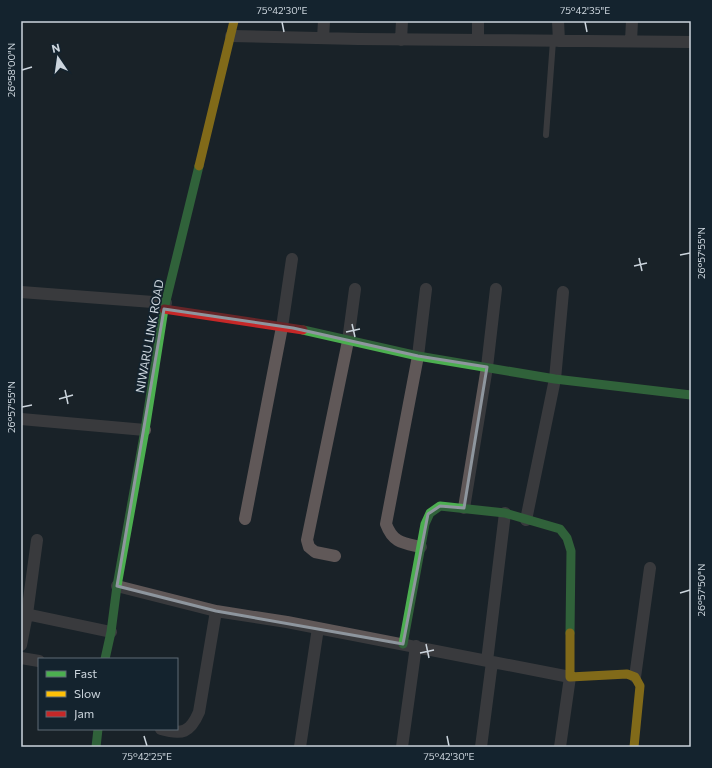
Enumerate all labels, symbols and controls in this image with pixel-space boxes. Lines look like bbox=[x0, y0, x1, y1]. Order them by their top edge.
text: 75°42'30"E bbox=[256, 4, 308, 16]
text: 75°42'35"E bbox=[560, 4, 610, 16]
north arrow bbox=[38, 38, 78, 78]
text: N bbox=[50, 41, 61, 55]
text: 26°58'00"N bbox=[5, 43, 17, 97]
text: 26°57'55"N bbox=[695, 227, 707, 279]
street label: NIWARU LINK ROAD bbox=[132, 278, 166, 394]
text: 26°57'55"N bbox=[5, 381, 17, 433]
text: 26°57'50"N bbox=[695, 564, 707, 616]
legend bbox=[38, 658, 178, 730]
text: Fast bbox=[74, 666, 97, 680]
text: Slow bbox=[74, 686, 101, 700]
text: Jam bbox=[74, 706, 94, 721]
text: 75°42'25"E bbox=[122, 750, 172, 762]
text: 75°42'30"E bbox=[423, 750, 475, 762]

